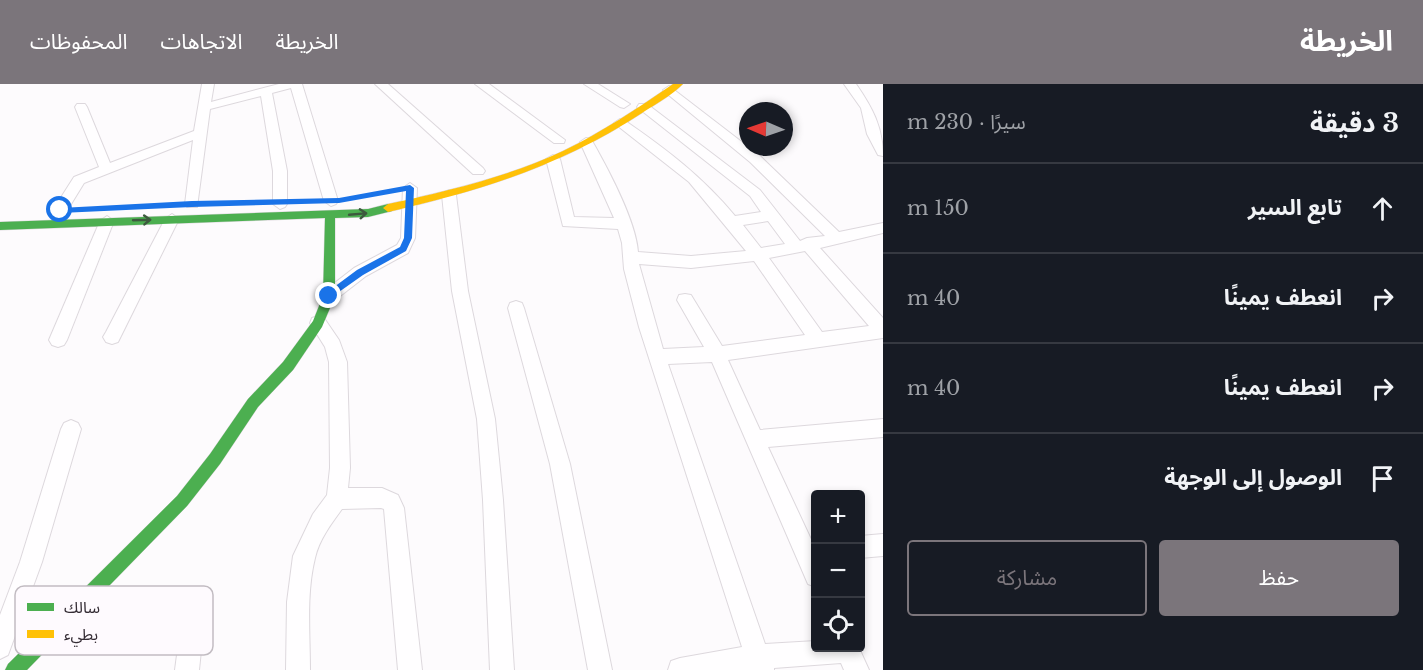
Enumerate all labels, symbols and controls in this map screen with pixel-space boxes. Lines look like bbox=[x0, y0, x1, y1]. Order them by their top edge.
text: الخريطة bbox=[1300, 24, 1393, 59]
text: المحفوظات bbox=[30, 29, 127, 55]
text: الاتجاهات bbox=[160, 29, 242, 55]
text: الخريطة bbox=[275, 29, 338, 55]
north arrow bbox=[739, 102, 793, 156]
text: 3 دقيقة bbox=[1310, 107, 1399, 139]
text: سيرًا · 230 m bbox=[907, 110, 1026, 134]
icon: ahead bbox=[1366, 192, 1399, 225]
text: تابع السير bbox=[1248, 194, 1342, 221]
route start bbox=[46, 196, 72, 222]
text: 150 m bbox=[907, 196, 969, 220]
one-way arrow bbox=[348, 208, 368, 219]
one-way arrow bbox=[132, 215, 152, 226]
route end bbox=[315, 282, 341, 308]
icon: right bbox=[1366, 282, 1399, 315]
text: انعطف يمينًا bbox=[1224, 284, 1342, 311]
text: 40 m bbox=[907, 286, 960, 310]
icon: right bbox=[1366, 372, 1399, 405]
text: انعطف يمينًا bbox=[1224, 374, 1342, 401]
text: 40 m bbox=[907, 376, 960, 400]
icon: arrive bbox=[1366, 462, 1399, 495]
text: الوصول إلى الوجهة bbox=[1164, 464, 1342, 491]
map controls bbox=[811, 490, 865, 652]
button: + bbox=[811, 490, 865, 544]
button: مشاركة bbox=[907, 540, 1147, 616]
button: حفظ bbox=[1159, 540, 1399, 616]
button: − bbox=[811, 544, 865, 598]
legend bbox=[15, 586, 213, 655]
text: سالك bbox=[64, 597, 100, 617]
button: locate bbox=[811, 598, 865, 652]
text: بطيء bbox=[64, 624, 98, 647]

